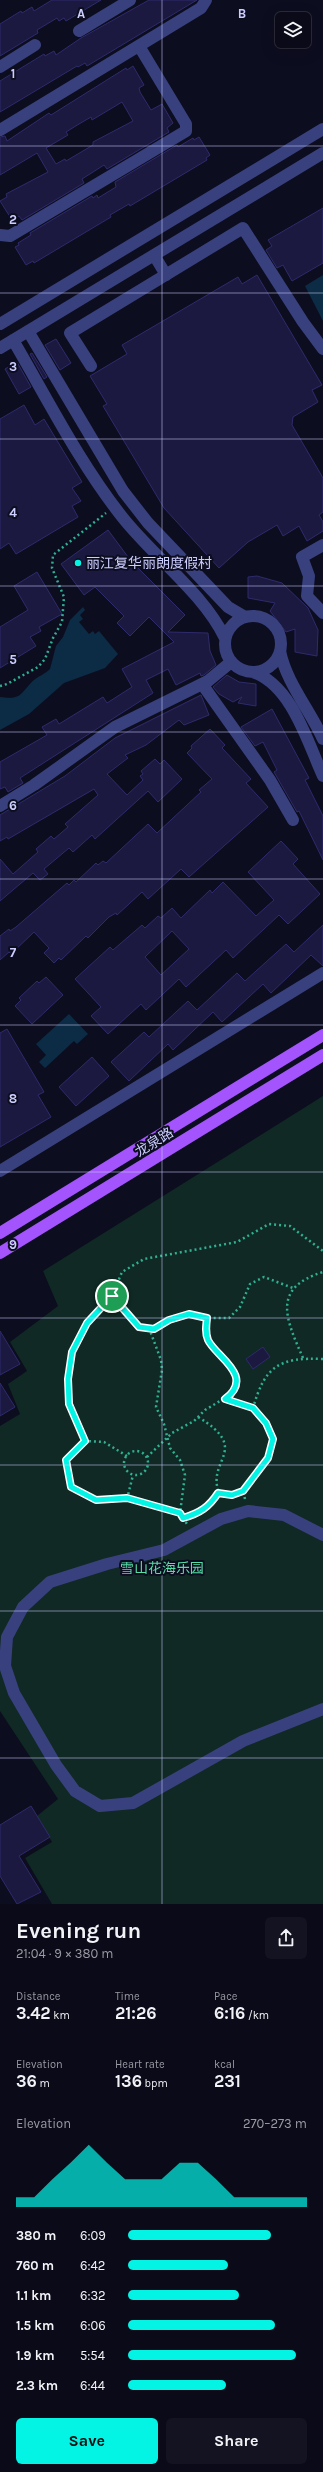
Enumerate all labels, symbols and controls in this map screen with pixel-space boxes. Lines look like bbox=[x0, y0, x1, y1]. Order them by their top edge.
text: A bbox=[77, 6, 85, 21]
text: B bbox=[238, 6, 246, 21]
map controls bbox=[275, 12, 311, 48]
button: layers bbox=[275, 12, 311, 48]
text: 1 bbox=[11, 66, 15, 81]
text: 2 bbox=[9, 212, 17, 227]
text: 3 bbox=[9, 359, 17, 374]
text: 4 bbox=[9, 505, 17, 520]
place label: 丽江复华丽朗度假村 bbox=[86, 555, 212, 572]
marker: 丽江复华丽朗度假村 bbox=[73, 558, 83, 568]
text: 5 bbox=[9, 652, 17, 667]
text: 6 bbox=[9, 798, 17, 813]
text: 7 bbox=[10, 945, 17, 960]
text: 8 bbox=[9, 1091, 17, 1106]
street label: 龙泉路 bbox=[132, 1124, 177, 1161]
text: 9 bbox=[9, 1237, 17, 1252]
pin bbox=[95, 1279, 129, 1313]
icon: arrive bbox=[101, 1285, 123, 1307]
park label: 雪山花海乐园 bbox=[120, 1560, 204, 1577]
button: share bbox=[265, 1917, 307, 1959]
text: Evening run bbox=[16, 1918, 141, 1944]
text: 21:04 · 9 × 380 m bbox=[16, 1946, 113, 1961]
text: Distance bbox=[16, 1990, 60, 2003]
text: Time bbox=[115, 1990, 140, 2003]
text: Pace bbox=[214, 1990, 237, 2003]
text: 3.42 bbox=[16, 2003, 51, 2023]
text: 21:26 bbox=[115, 2003, 157, 2023]
text: 6:16 bbox=[214, 2003, 245, 2023]
text: km bbox=[51, 2009, 70, 2022]
text: /km bbox=[245, 2009, 269, 2022]
text: Elevation bbox=[16, 2058, 63, 2071]
text: Heart rate bbox=[115, 2058, 165, 2071]
text: kcal bbox=[214, 2058, 235, 2071]
text: 36 bbox=[16, 2071, 37, 2091]
text: 136 bbox=[115, 2071, 142, 2091]
text: 231 bbox=[214, 2071, 241, 2091]
text: m bbox=[37, 2077, 50, 2090]
text: bpm bbox=[142, 2077, 168, 2090]
text: Elevation bbox=[16, 2116, 71, 2131]
text: 270–273 m bbox=[243, 2116, 307, 2131]
text: 380 m bbox=[16, 2228, 56, 2243]
text: 6:09 bbox=[80, 2228, 106, 2243]
text: 760 m bbox=[16, 2258, 54, 2273]
text: 6:42 bbox=[80, 2258, 105, 2273]
text: 1.1 km bbox=[16, 2288, 51, 2303]
text: 6:32 bbox=[80, 2288, 106, 2303]
text: 1.5 km bbox=[16, 2318, 54, 2333]
text: 6:06 bbox=[80, 2318, 106, 2333]
text: 1.9 km bbox=[16, 2348, 55, 2363]
text: 5:54 bbox=[80, 2348, 105, 2363]
text: 2.3 km bbox=[16, 2378, 58, 2393]
text: 6:44 bbox=[80, 2378, 105, 2393]
button: Save bbox=[16, 2418, 158, 2464]
button: Share bbox=[166, 2418, 307, 2464]

